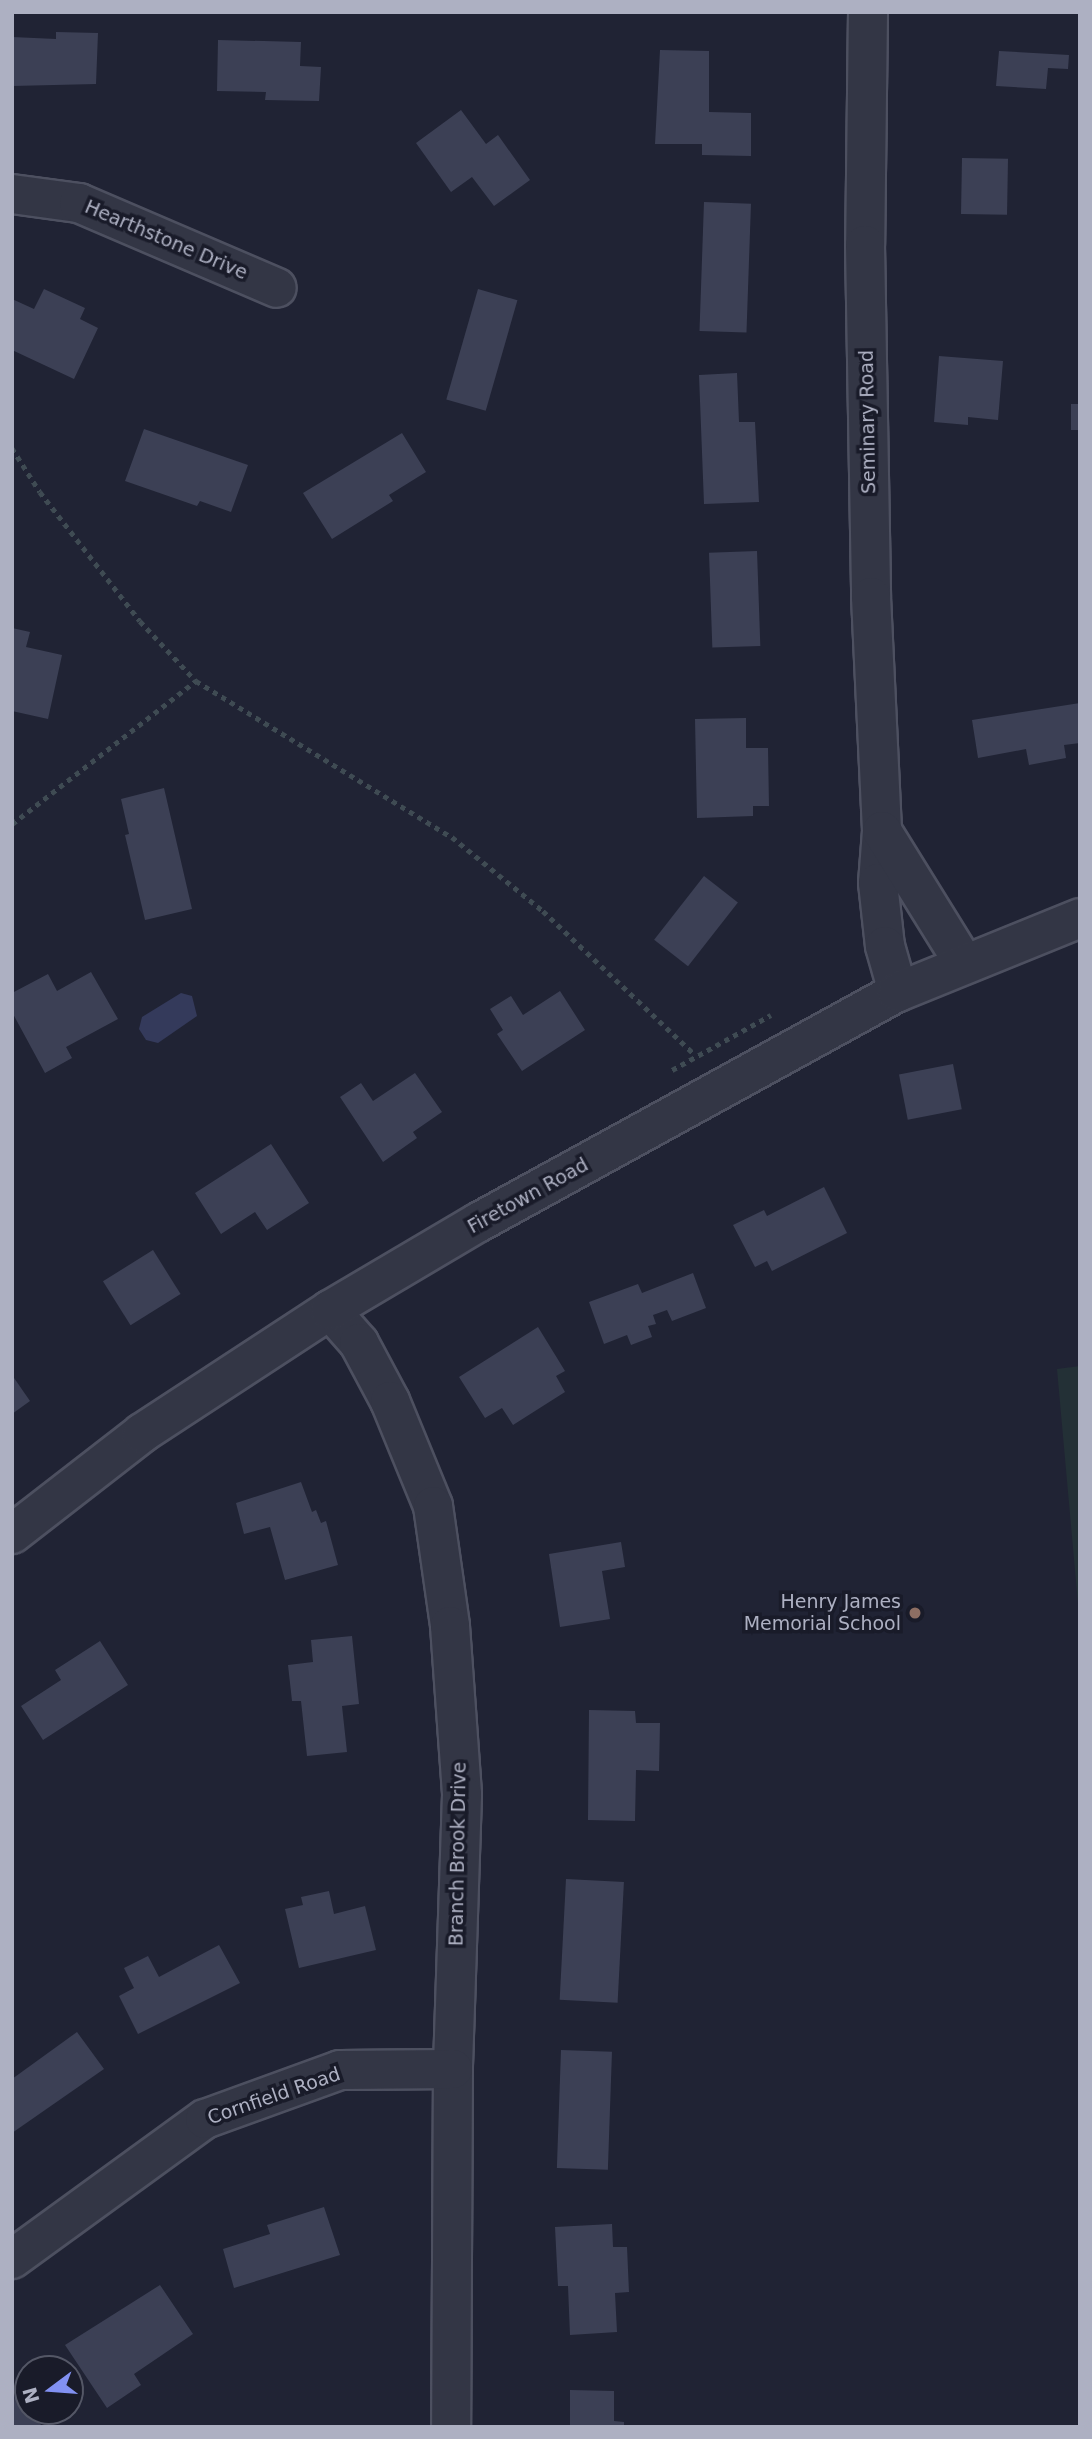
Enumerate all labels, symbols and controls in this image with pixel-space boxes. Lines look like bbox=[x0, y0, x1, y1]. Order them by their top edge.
street label: Hearthstone Drive bbox=[81, 195, 251, 285]
street label: Seminary Road bbox=[855, 350, 881, 494]
street label: Firetown Road bbox=[464, 1153, 592, 1239]
place label: Henry James Memorial School bbox=[744, 1591, 901, 1635]
marker: Henry James Memorial School bbox=[907, 1605, 923, 1621]
street label: Branch Brook Drive bbox=[445, 1762, 471, 1946]
street label: Cornfield Road bbox=[205, 2063, 343, 2129]
north arrow bbox=[14, 2355, 84, 2425]
text: N bbox=[18, 2385, 44, 2406]

